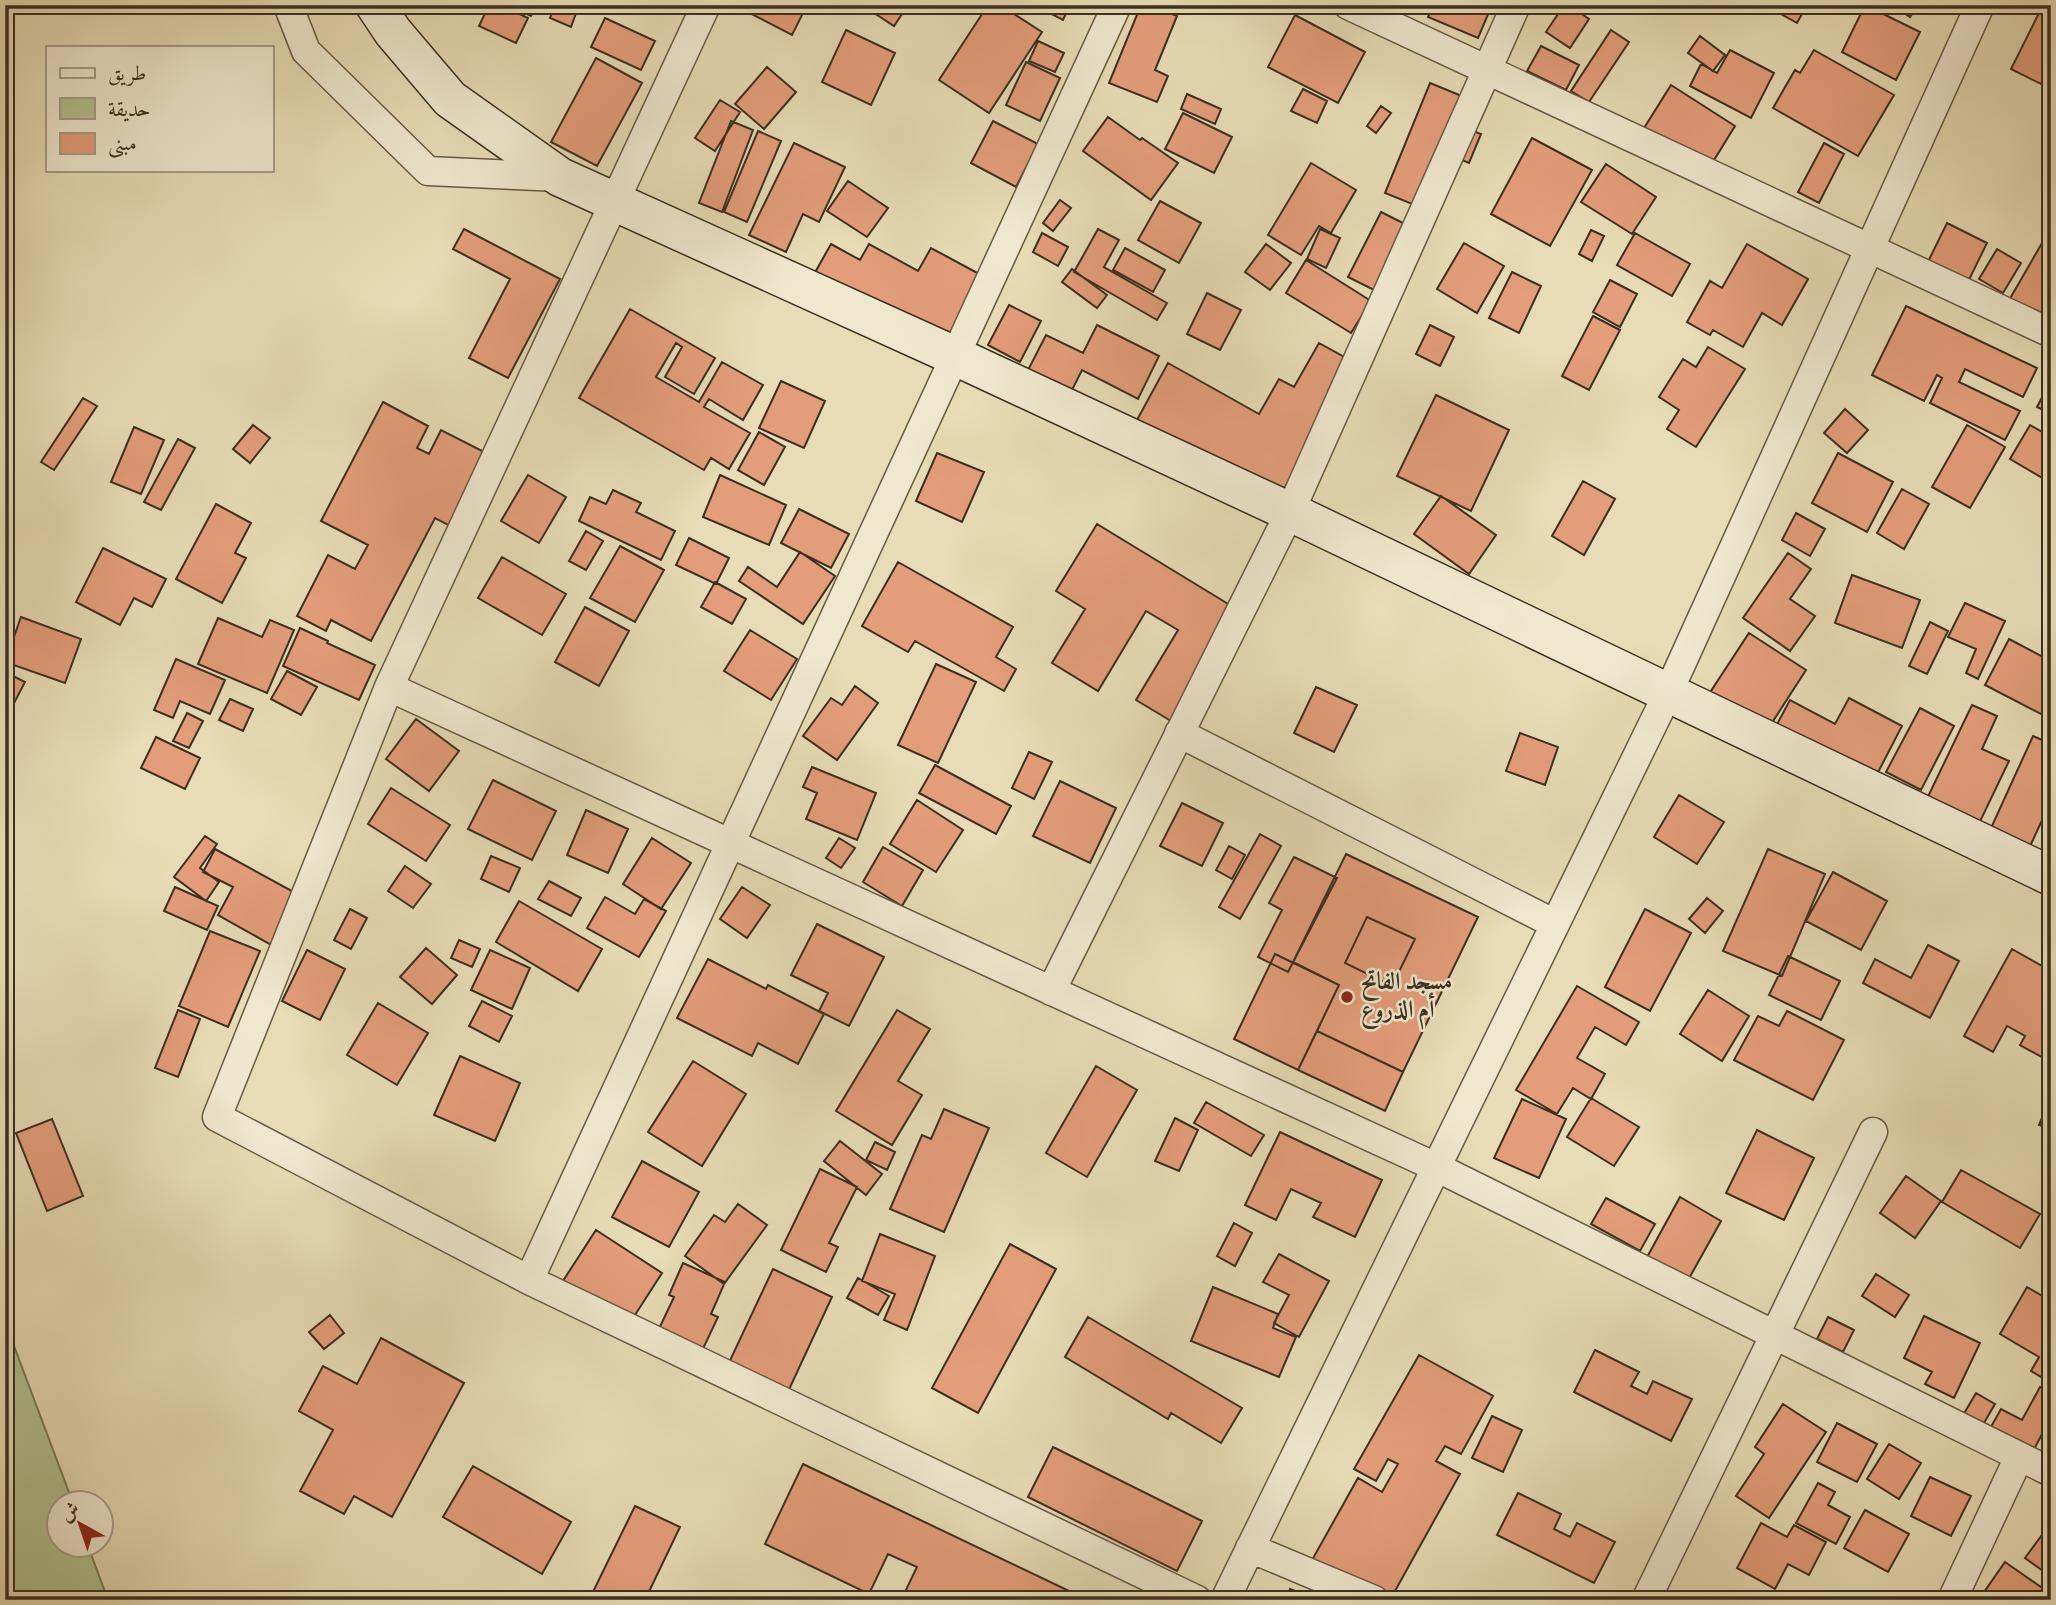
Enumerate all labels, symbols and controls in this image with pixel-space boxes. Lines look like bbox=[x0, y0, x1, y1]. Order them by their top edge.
legend bbox=[46, 46, 273, 172]
text: طريق bbox=[108, 60, 146, 89]
text: حديقة bbox=[108, 96, 151, 125]
text: مبنى bbox=[108, 130, 137, 159]
place label: مسجد الفاتح أم الذروع bbox=[1361, 966, 1452, 1030]
marker: مسجد الفاتح أم الذروع bbox=[1339, 989, 1355, 1005]
north arrow bbox=[46, 1490, 116, 1560]
text: ش bbox=[55, 1496, 86, 1529]

